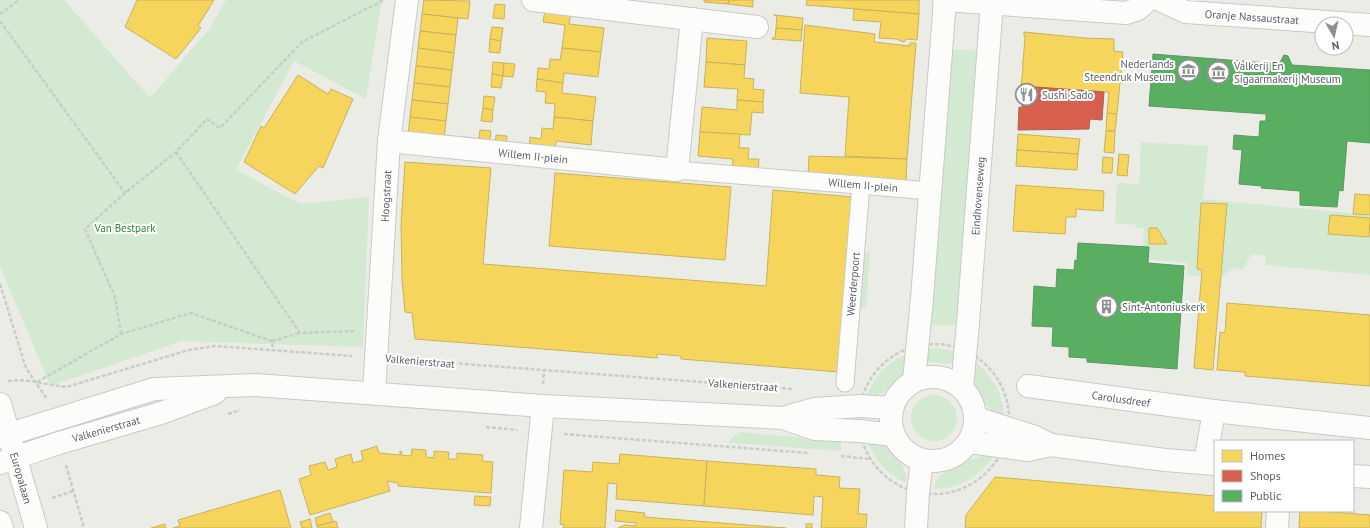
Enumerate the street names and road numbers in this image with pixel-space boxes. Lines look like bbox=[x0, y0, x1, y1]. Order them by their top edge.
street label: Oranje Nassaustraat bbox=[1204, 7, 1300, 27]
street label: Willem II-plein bbox=[497, 145, 569, 167]
street label: Eindhovenseweg bbox=[968, 156, 988, 236]
street label: Hoogstraat bbox=[378, 169, 394, 222]
street label: Willem II-plein bbox=[828, 175, 898, 195]
street label: Weerderpoort bbox=[843, 251, 863, 317]
street label: Valkenierstraat bbox=[383, 351, 456, 371]
street label: Valkenierstraat bbox=[707, 376, 779, 394]
street label: Carolusdreef bbox=[1091, 388, 1152, 410]
street label: Valkenierstraat bbox=[69, 413, 142, 446]
street label: Europalaan bbox=[7, 451, 35, 505]

